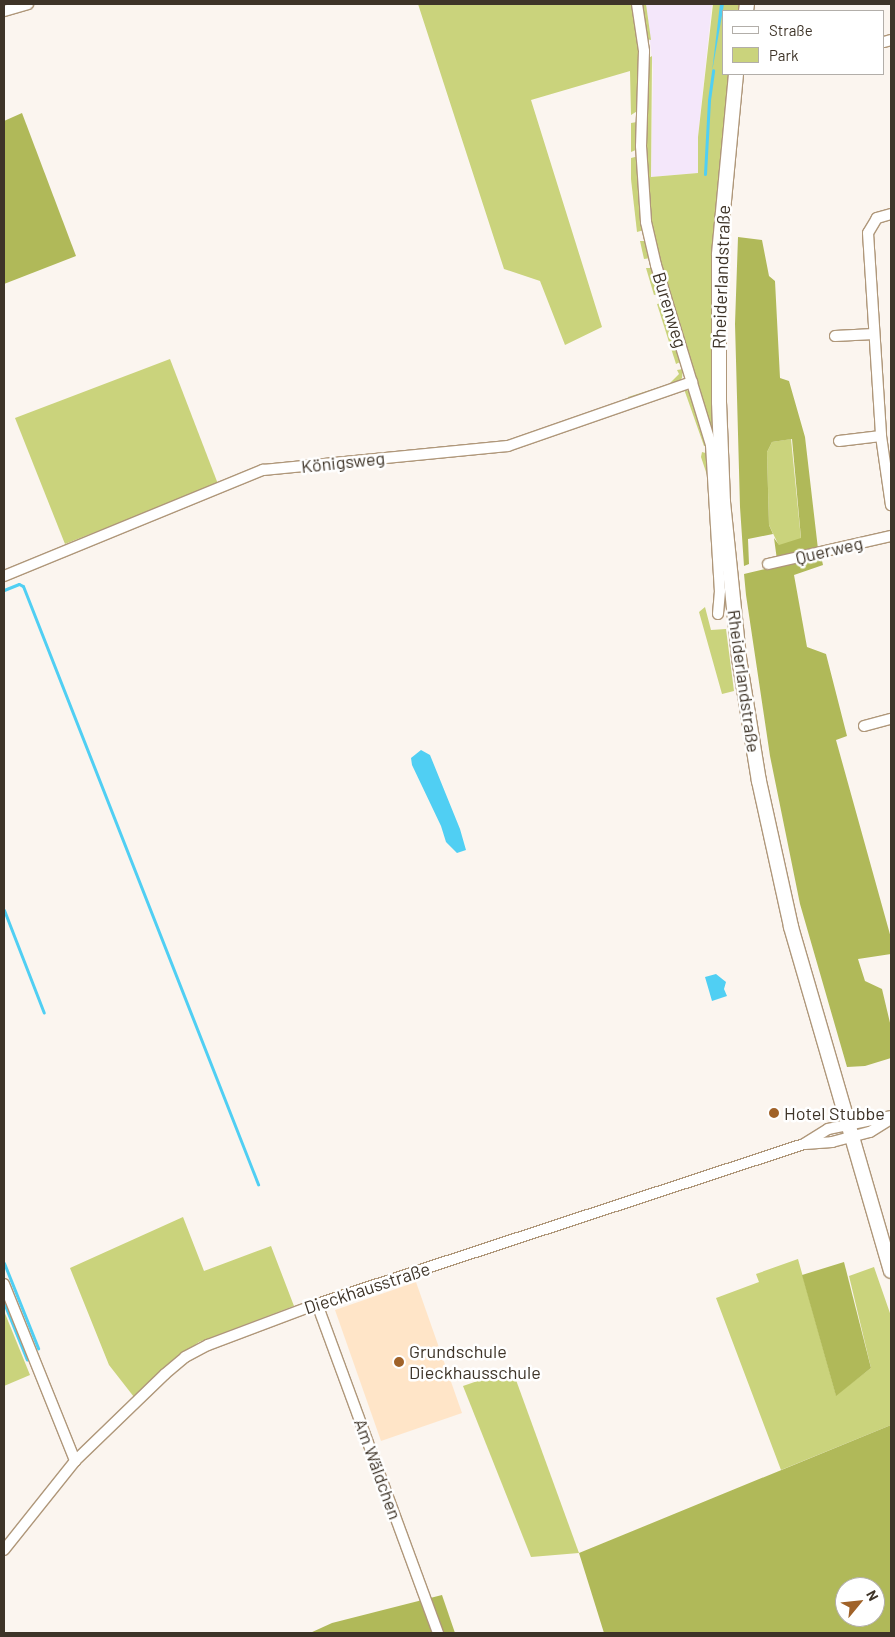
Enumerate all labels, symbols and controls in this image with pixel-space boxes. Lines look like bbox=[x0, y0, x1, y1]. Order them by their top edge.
legend bbox=[722, 10, 885, 75]
text: Straße bbox=[769, 21, 813, 39]
text: Park bbox=[769, 46, 798, 64]
street label: Rheiderlandstraße bbox=[708, 205, 734, 349]
street label: Burenweg bbox=[648, 269, 692, 351]
street label: Königsweg bbox=[300, 447, 386, 477]
street label: Querweg bbox=[793, 532, 865, 568]
street label: Rheiderlandstraße bbox=[723, 608, 765, 754]
place label: Hotel Stubbe bbox=[784, 1102, 885, 1124]
marker: Hotel Stubbe bbox=[768, 1107, 780, 1119]
street label: Dieckhausstraße bbox=[301, 1257, 433, 1319]
place label: Grundschule Dieckhausschule bbox=[409, 1341, 541, 1384]
marker: Grundschule Dieckhausschule bbox=[393, 1356, 405, 1368]
street label: Am Wäldchen bbox=[350, 1416, 406, 1522]
north arrow bbox=[835, 1577, 885, 1627]
text: N bbox=[863, 1587, 882, 1603]

